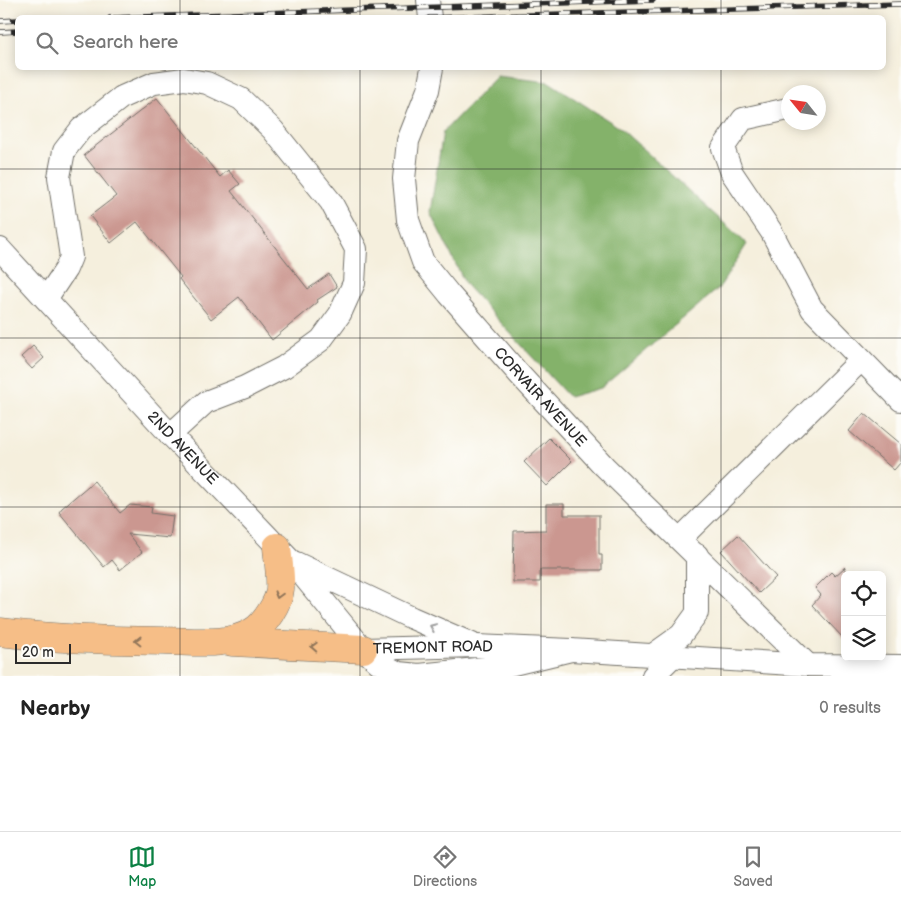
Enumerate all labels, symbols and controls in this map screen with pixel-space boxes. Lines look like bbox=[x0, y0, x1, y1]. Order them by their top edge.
search box bbox=[15, 15, 886, 70]
icon: search bbox=[33, 29, 61, 57]
text: Search here bbox=[73, 31, 178, 54]
north arrow bbox=[781, 85, 826, 130]
street label: CORVAIR AVENUE bbox=[490, 343, 591, 451]
street label: 2ND AVENUE bbox=[143, 407, 222, 489]
map controls bbox=[841, 571, 886, 661]
button: locate bbox=[841, 571, 886, 616]
one-way arrow bbox=[273, 590, 283, 599]
button: layers bbox=[841, 616, 886, 661]
one-way arrow bbox=[429, 622, 438, 633]
one-way arrow bbox=[133, 635, 141, 646]
street label: TREMONT ROAD bbox=[373, 637, 493, 659]
scale bar bbox=[15, 641, 71, 664]
one-way arrow bbox=[310, 641, 318, 652]
text: 20 m bbox=[22, 644, 54, 661]
text: Nearby bbox=[20, 696, 90, 721]
text: 0 results bbox=[819, 699, 881, 718]
tab: Map bbox=[128, 843, 156, 890]
tab: Directions bbox=[413, 843, 477, 890]
tab: Saved bbox=[733, 843, 773, 890]

